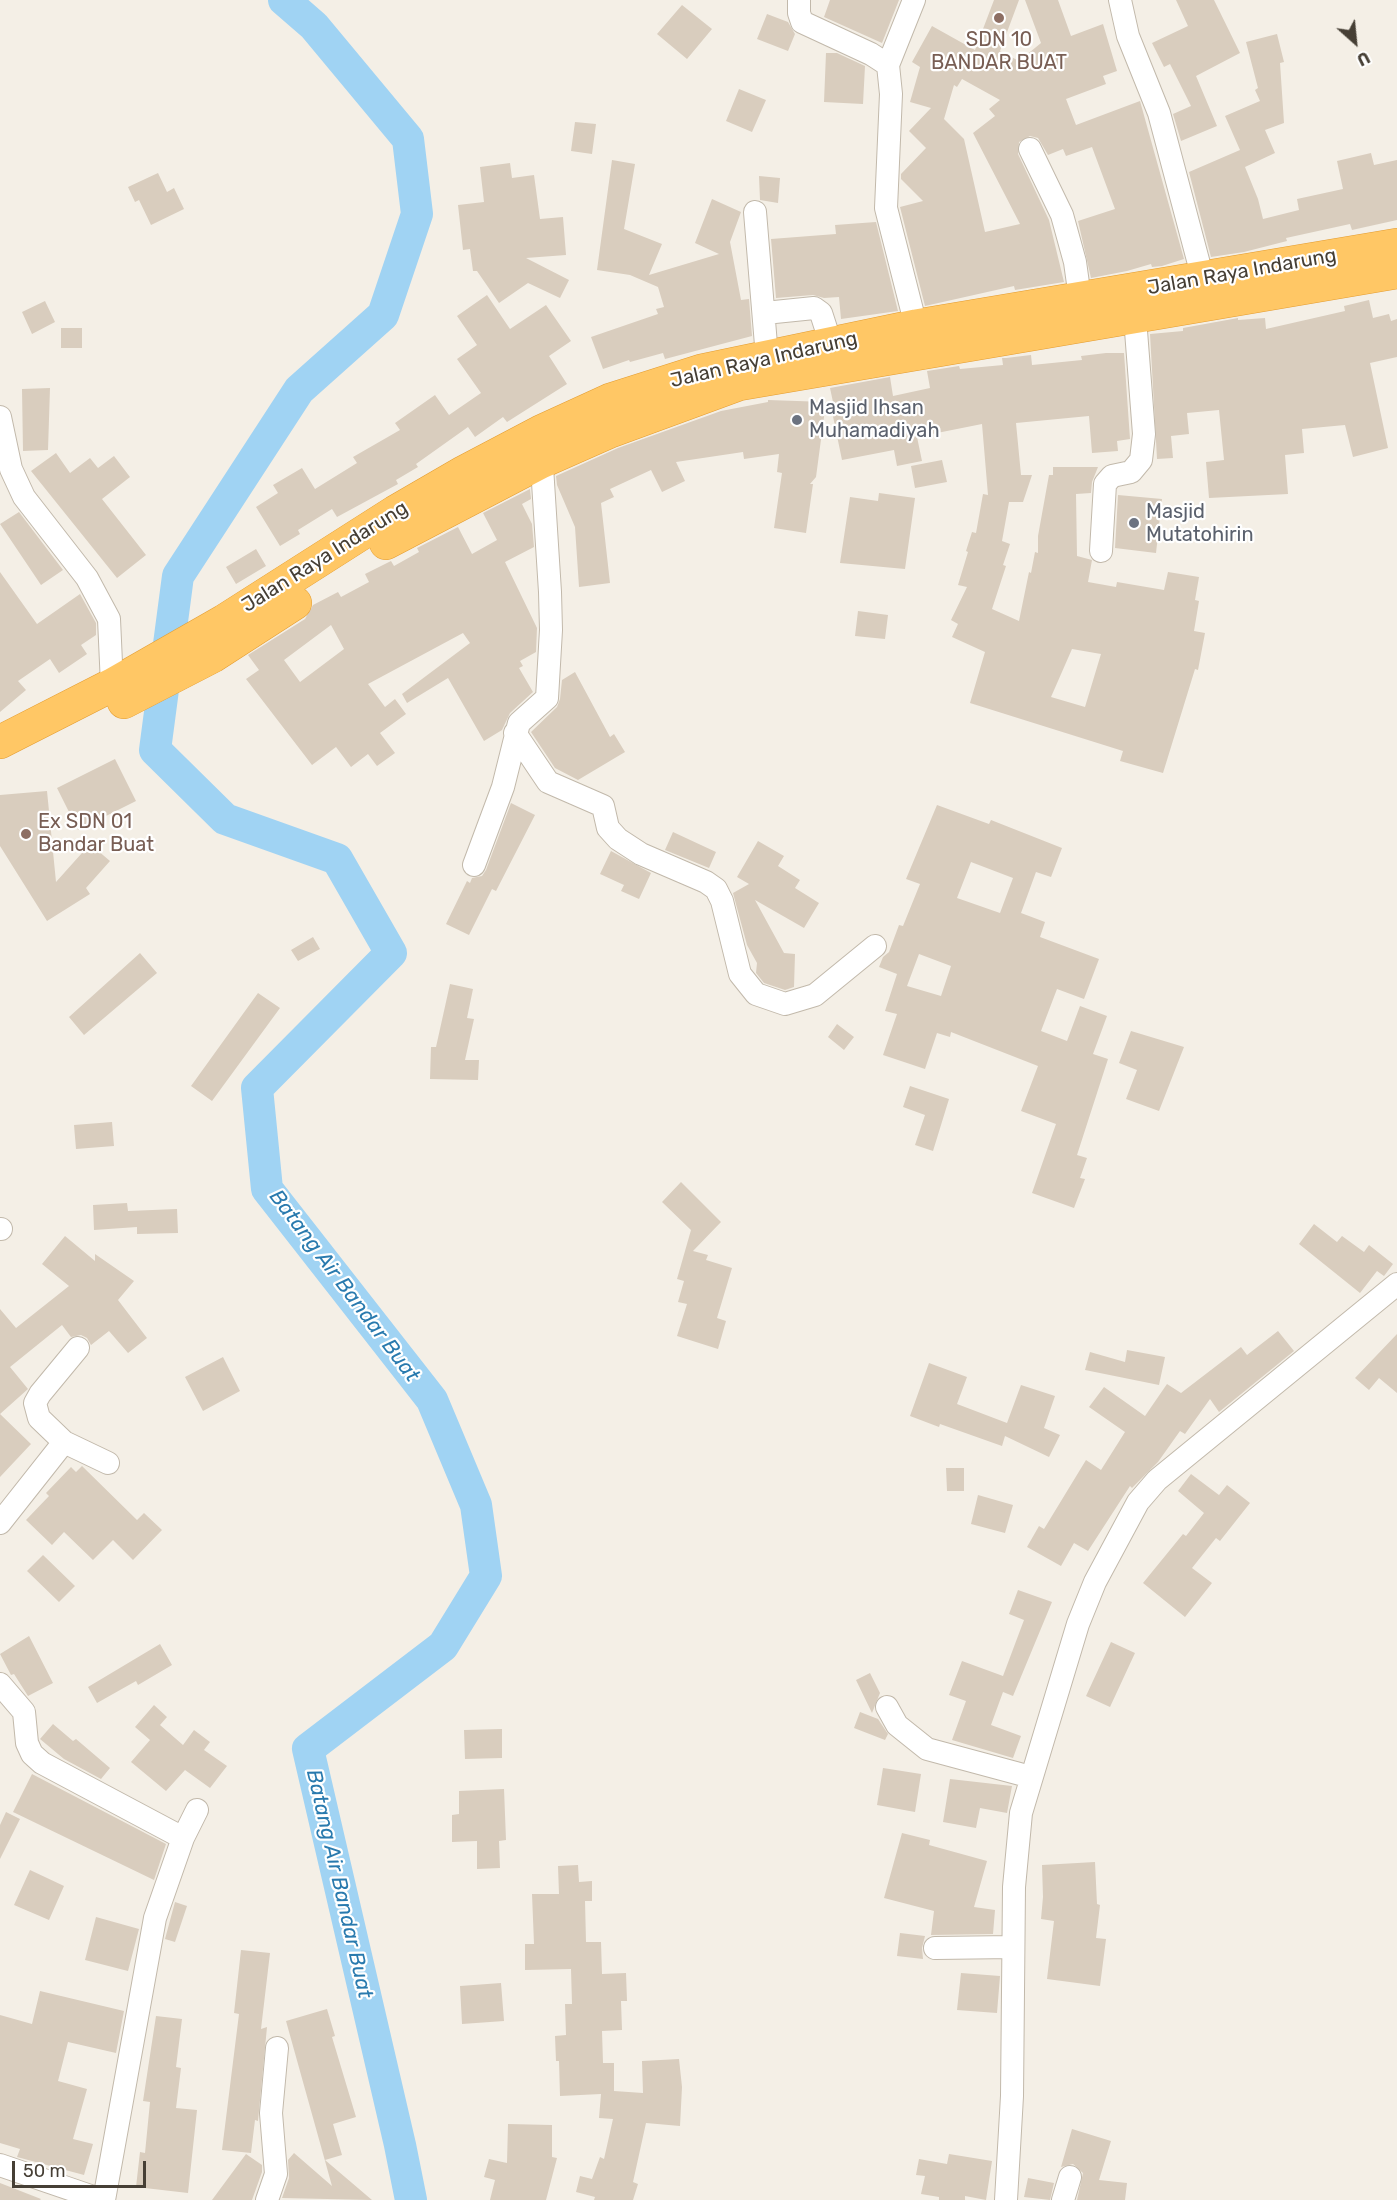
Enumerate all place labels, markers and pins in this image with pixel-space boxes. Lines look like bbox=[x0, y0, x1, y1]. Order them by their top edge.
marker: SDN 10 BANDAR BUAT bbox=[992, 11, 1006, 25]
place label: SDN 10 BANDAR BUAT bbox=[931, 28, 1067, 75]
place label: Masjid Ihsan Muhamadiyah bbox=[809, 396, 940, 443]
marker: Masjid Ihsan Muhamadiyah bbox=[790, 413, 804, 427]
place label: Masjid Mutatohirin bbox=[1146, 500, 1254, 547]
marker: Masjid Mutatohirin bbox=[1127, 516, 1141, 530]
place label: Ex SDN 01 Bandar Buat bbox=[38, 810, 154, 857]
marker: Ex SDN 01 Bandar Buat bbox=[19, 827, 33, 841]

